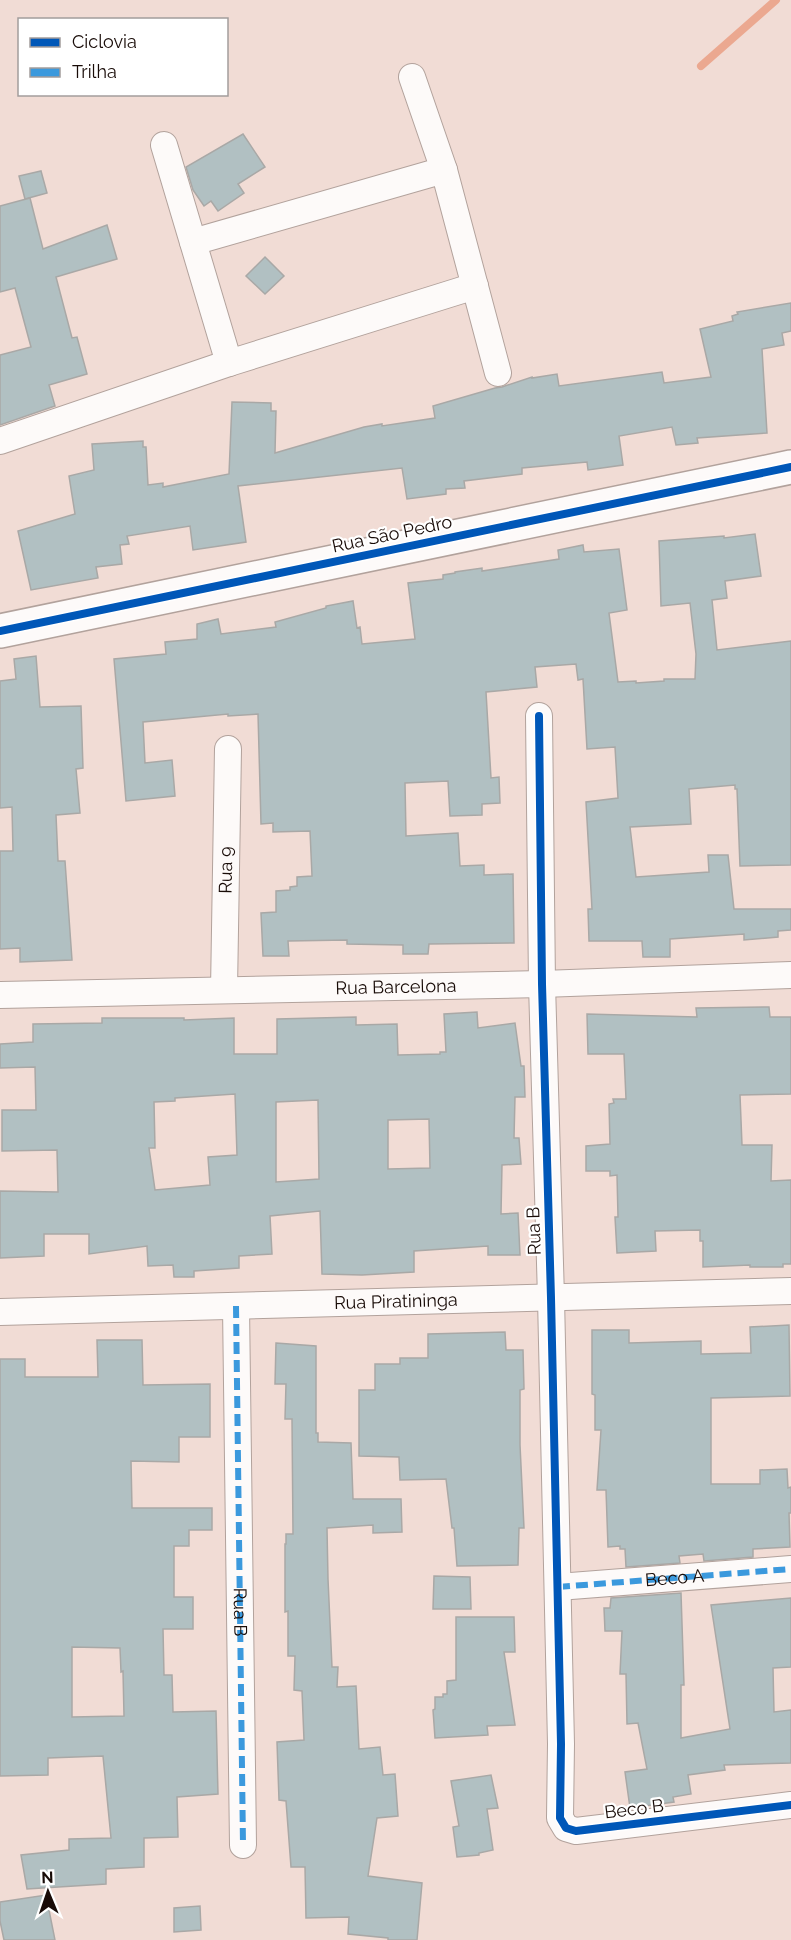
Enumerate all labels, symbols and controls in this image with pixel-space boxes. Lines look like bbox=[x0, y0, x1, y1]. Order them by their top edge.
legend bbox=[18, 18, 228, 96]
text: Ciclovia bbox=[72, 31, 137, 52]
text: Trilha bbox=[72, 61, 117, 82]
street label: Rua São Pedro bbox=[330, 510, 454, 556]
street label: Rua 9 bbox=[215, 846, 236, 894]
street label: Rua Barcelona bbox=[335, 975, 457, 998]
street label: Rua B bbox=[522, 1206, 545, 1256]
street label: Rua Piratininga bbox=[334, 1289, 458, 1313]
street label: Beco A bbox=[644, 1565, 705, 1590]
street label: Rua B bbox=[230, 1587, 251, 1636]
street label: Beco B bbox=[603, 1794, 665, 1823]
north arrow bbox=[18, 1862, 78, 1922]
text: N bbox=[41, 1868, 54, 1887]

